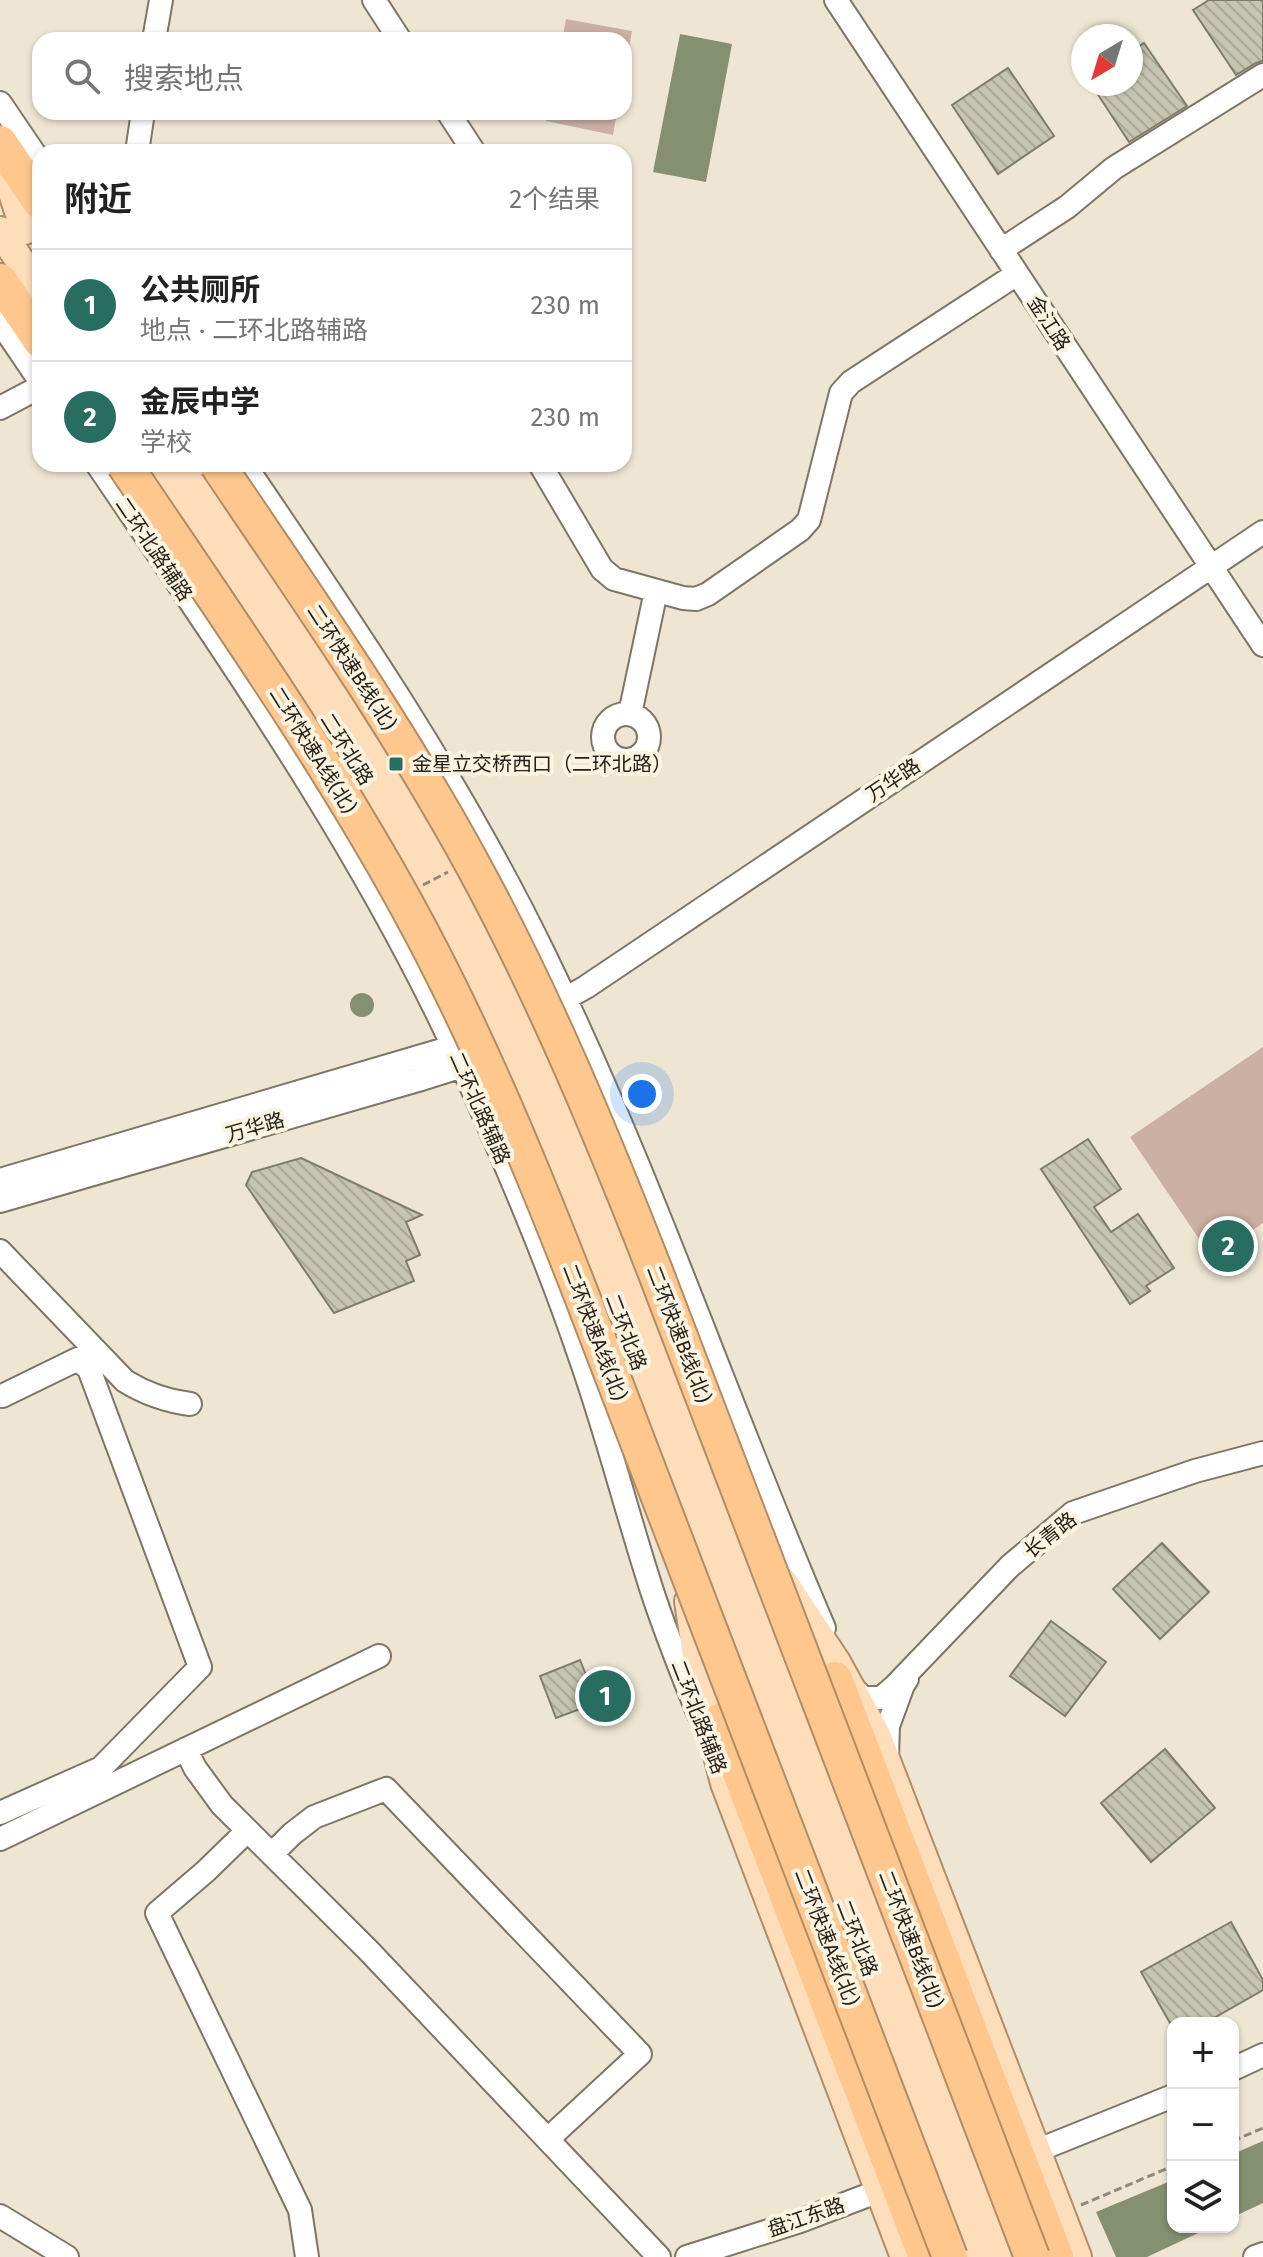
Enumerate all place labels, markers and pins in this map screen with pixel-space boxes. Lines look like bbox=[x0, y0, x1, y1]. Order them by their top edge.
place label: 金星立交桥西口（二环北路） bbox=[412, 752, 672, 776]
marker: 金星立交桥西口（二环北路） bbox=[387, 755, 405, 773]
pin: 2 bbox=[1202, 1216, 1254, 1276]
pin: 1 bbox=[579, 1666, 631, 1726]

